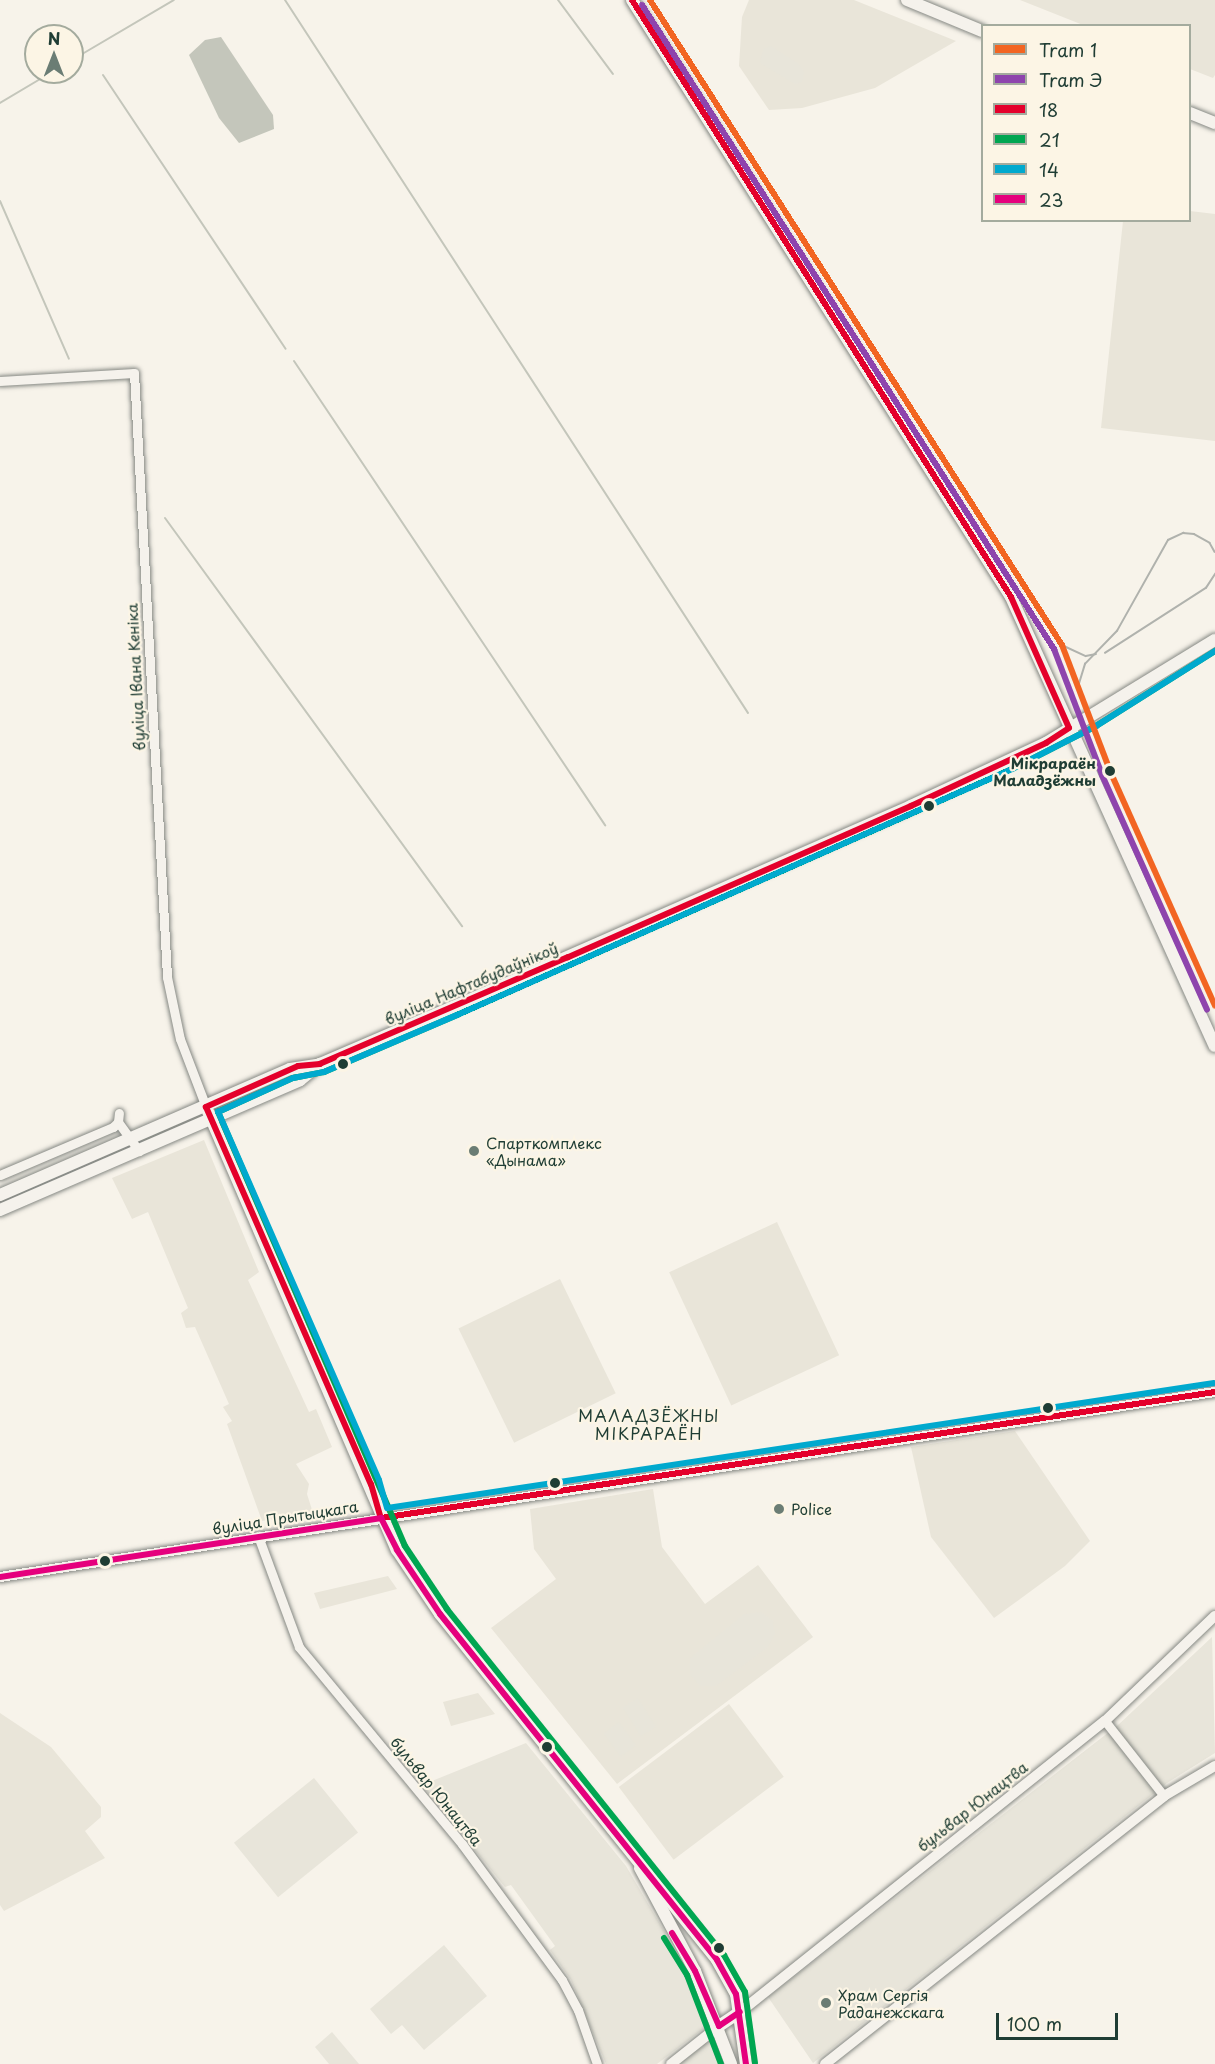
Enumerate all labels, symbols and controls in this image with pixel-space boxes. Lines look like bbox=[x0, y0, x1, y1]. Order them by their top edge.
north arrow bbox=[24, 24, 84, 84]
legend bbox=[981, 24, 1191, 222]
text: N bbox=[48, 26, 60, 50]
text: Tram 1 bbox=[1039, 36, 1097, 63]
text: Tram Э bbox=[1039, 66, 1102, 93]
text: 18 bbox=[1039, 96, 1058, 123]
text: 21 bbox=[1039, 126, 1060, 153]
text: 14 bbox=[1039, 156, 1059, 183]
text: 23 bbox=[1039, 186, 1063, 213]
street label: вуліца Івана Кеніка bbox=[122, 603, 148, 751]
place label: Мікрараён Маладзёжны bbox=[993, 753, 1096, 788]
marker: Мікрараён Маладзёжны bbox=[1101, 762, 1119, 780]
unlabelled marker bbox=[923, 800, 935, 812]
street label: вуліца Нафтабудаўнікоў bbox=[382, 938, 560, 1028]
unlabelled marker bbox=[337, 1058, 349, 1070]
place label: Спарткомплекс «Дынама» bbox=[486, 1133, 602, 1168]
marker: Спарткомплекс «Дынама» bbox=[467, 1144, 481, 1158]
unlabelled marker bbox=[1042, 1402, 1054, 1414]
district label: МАЛАДЗЁЖНЫ МІКРАРАЁН bbox=[577, 1405, 721, 1443]
unlabelled marker bbox=[549, 1477, 561, 1489]
street label: вуліца Прытыцкага bbox=[211, 1497, 359, 1537]
place label: Police bbox=[791, 1500, 832, 1518]
marker: Police bbox=[772, 1502, 786, 1516]
unlabelled marker bbox=[99, 1555, 111, 1567]
street label: бульвар Юнацтва bbox=[388, 1733, 486, 1849]
unlabelled marker bbox=[541, 1741, 553, 1753]
street label: бульвар Юнацтва bbox=[913, 1757, 1031, 1855]
unlabelled marker bbox=[713, 1942, 725, 1954]
place label: Храм Сергія Раданежскага bbox=[838, 1985, 944, 2020]
marker: Храм Сергія Раданежскага bbox=[819, 1996, 833, 2010]
scale bar bbox=[999, 2001, 1120, 2039]
text: 100 m bbox=[1007, 2010, 1062, 2037]

